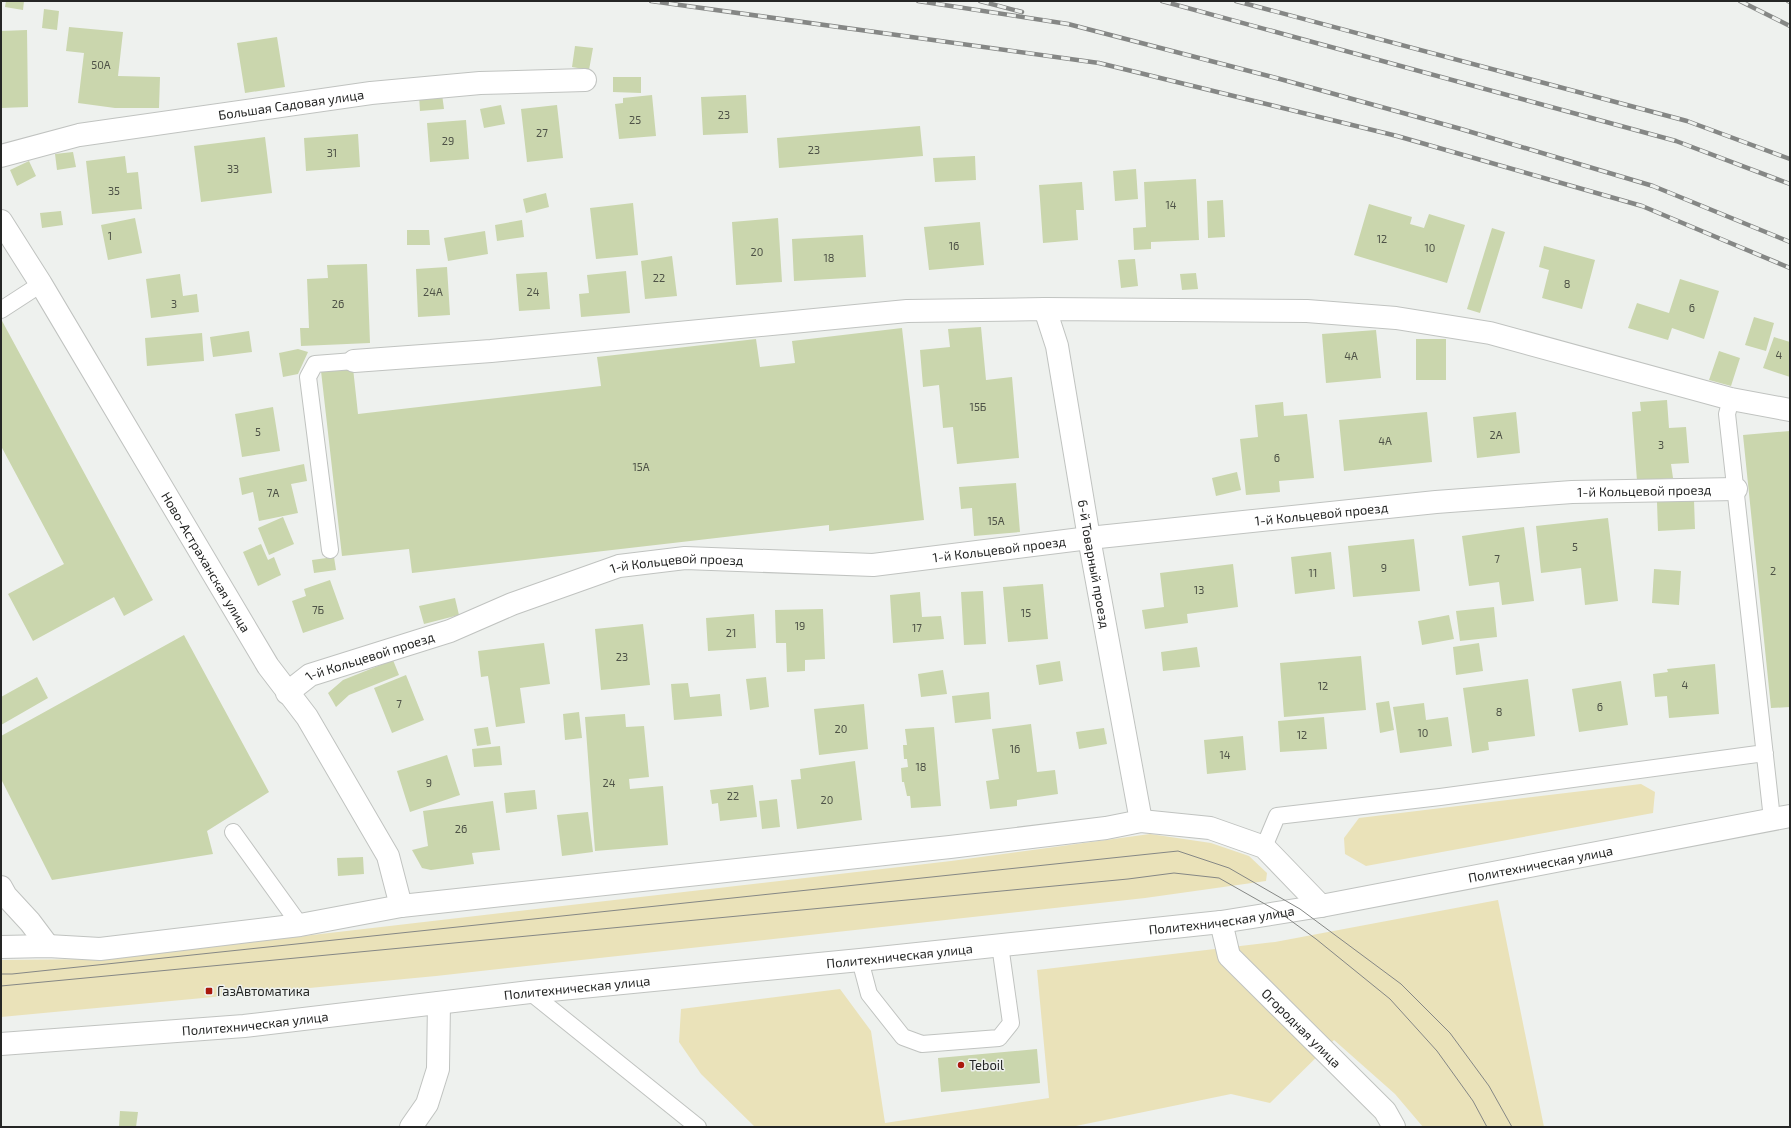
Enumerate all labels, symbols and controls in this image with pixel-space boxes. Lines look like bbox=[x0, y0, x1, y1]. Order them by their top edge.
house number: 50А bbox=[91, 58, 111, 71]
street label: Большая Садовая улица bbox=[217, 86, 365, 123]
house number: 23 bbox=[718, 108, 730, 121]
house number: 25 bbox=[629, 113, 641, 126]
house number: 27 bbox=[536, 126, 548, 139]
house number: 29 bbox=[442, 134, 454, 147]
house number: 23 bbox=[808, 143, 820, 156]
house number: 31 bbox=[327, 146, 337, 159]
house number: 33 bbox=[227, 162, 239, 175]
house number: 35 bbox=[108, 184, 120, 197]
house number: 14 bbox=[1165, 198, 1177, 211]
house number: 1 bbox=[108, 229, 112, 242]
house number: 12 bbox=[1377, 232, 1387, 245]
house number: 16 bbox=[949, 239, 959, 252]
house number: 10 bbox=[1424, 241, 1436, 254]
house number: 20 bbox=[751, 245, 763, 258]
house number: 18 bbox=[823, 251, 835, 264]
house number: 22 bbox=[653, 271, 665, 284]
house number: 8 bbox=[1564, 277, 1570, 290]
house number: 24А bbox=[423, 285, 443, 298]
house number: 24 bbox=[527, 285, 540, 298]
house number: 3 bbox=[171, 297, 177, 310]
house number: 26 bbox=[332, 297, 344, 310]
house number: 6 bbox=[1689, 301, 1695, 314]
house number: 4 bbox=[1776, 348, 1783, 361]
house number: 4А bbox=[1344, 349, 1358, 362]
house number: 15Б bbox=[970, 400, 987, 413]
house number: 5 bbox=[255, 425, 261, 438]
house number: 2А bbox=[1489, 428, 1503, 441]
house number: 4А bbox=[1378, 434, 1392, 447]
house number: 3 bbox=[1658, 438, 1664, 451]
house number: 6 bbox=[1274, 451, 1280, 464]
house number: 15А bbox=[632, 460, 650, 473]
street label: 1-й Кольцевой проезд bbox=[1577, 481, 1712, 500]
house number: 7А bbox=[267, 486, 279, 499]
street label: Ново-Астраханская улица bbox=[158, 489, 254, 635]
street label: 6-й Товарный проезд bbox=[1075, 498, 1114, 630]
street label: 1-й Кольцевой проезд bbox=[1254, 499, 1389, 529]
house number: 15А bbox=[987, 514, 1005, 527]
street label: 1-й Кольцевой проезд bbox=[932, 533, 1067, 565]
house number: 5 bbox=[1572, 540, 1578, 553]
street label: 1-й Кольцевой проезд bbox=[608, 550, 744, 577]
house number: 7 bbox=[1494, 552, 1500, 565]
house number: 9 bbox=[1381, 561, 1387, 574]
house number: 2 bbox=[1770, 564, 1776, 577]
house number: 11 bbox=[1309, 566, 1317, 579]
house number: 13 bbox=[1194, 583, 1204, 596]
house number: 7Б bbox=[312, 603, 325, 616]
house number: 15 bbox=[1021, 606, 1031, 619]
house number: 19 bbox=[795, 619, 805, 632]
house number: 17 bbox=[912, 621, 922, 634]
house number: 21 bbox=[726, 626, 736, 639]
street label: 1-й Кольцевой проезд bbox=[302, 628, 437, 684]
house number: 23 bbox=[616, 650, 628, 663]
house number: 4 bbox=[1682, 678, 1689, 691]
house number: 12 bbox=[1318, 679, 1328, 692]
house number: 7 bbox=[396, 697, 402, 710]
house number: 6 bbox=[1597, 700, 1603, 713]
house number: 8 bbox=[1496, 705, 1502, 718]
house number: 20 bbox=[835, 722, 847, 735]
house number: 10 bbox=[1417, 726, 1429, 739]
house number: 12 bbox=[1297, 728, 1307, 741]
house number: 16 bbox=[1010, 742, 1020, 755]
house number: 14 bbox=[1219, 748, 1231, 761]
house number: 18 bbox=[915, 760, 927, 773]
house number: 9 bbox=[426, 776, 432, 789]
house number: 24 bbox=[603, 776, 616, 789]
house number: 22 bbox=[727, 789, 739, 802]
house number: 20 bbox=[821, 793, 833, 806]
house number: 26 bbox=[455, 822, 467, 835]
street label: Политехническая улица bbox=[1467, 842, 1614, 886]
street label: Политехническая улица bbox=[1148, 902, 1296, 938]
street label: Политехническая улица bbox=[826, 940, 974, 971]
street label: Политехническая улица bbox=[503, 972, 651, 1003]
place label: ГазАвтоматика bbox=[217, 983, 310, 999]
street label: Огородная улица bbox=[1258, 985, 1345, 1071]
marker: ГазАвтоматика bbox=[204, 986, 214, 996]
street label: Политехническая улица bbox=[181, 1008, 329, 1039]
place label: Teboil bbox=[969, 1057, 1004, 1073]
marker: Teboil bbox=[956, 1060, 966, 1070]

